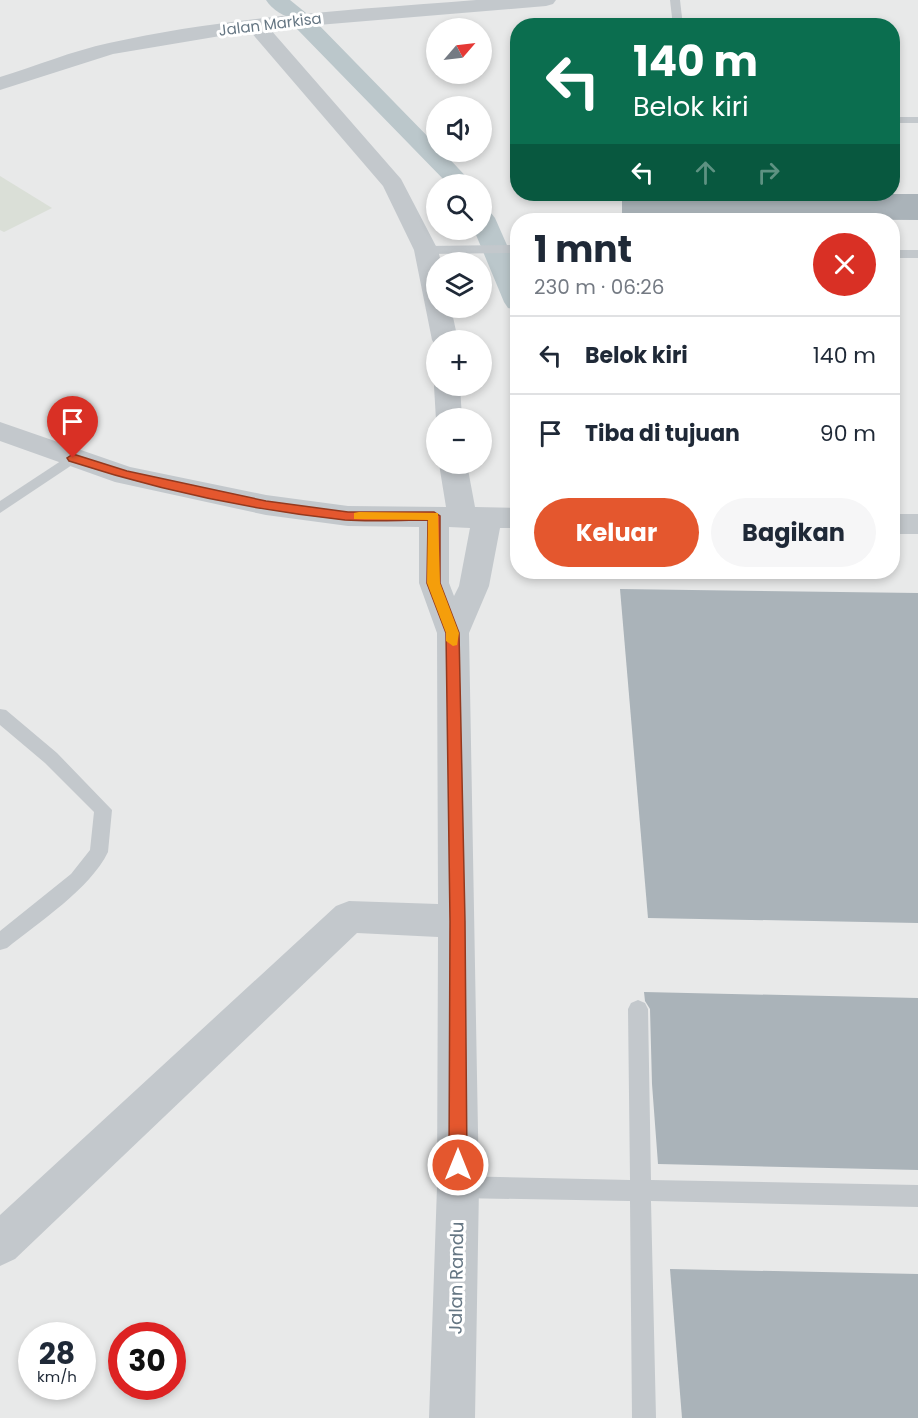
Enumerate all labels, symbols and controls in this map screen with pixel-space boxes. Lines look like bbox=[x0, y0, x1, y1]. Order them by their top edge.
street label: Jalan Markisa bbox=[217, 7, 323, 41]
north arrow bbox=[426, 18, 492, 84]
map controls bbox=[426, 18, 492, 474]
text: 140 m bbox=[633, 32, 758, 91]
icon: left bbox=[534, 42, 612, 120]
text: Belok kiri bbox=[633, 88, 749, 125]
button: sound bbox=[426, 96, 492, 162]
icon: left bbox=[626, 156, 659, 189]
icon: ahead bbox=[689, 156, 722, 189]
icon: right bbox=[752, 156, 785, 189]
button: search bbox=[426, 174, 492, 240]
text: 1 mnt bbox=[534, 224, 632, 275]
button: close bbox=[813, 233, 876, 296]
button: layers bbox=[426, 252, 492, 318]
text: 230 m · 06:26 bbox=[534, 273, 664, 301]
button: + bbox=[426, 330, 492, 396]
icon: left bbox=[534, 339, 567, 372]
text: Belok kiri bbox=[585, 340, 688, 371]
text: 140 m bbox=[813, 340, 876, 371]
pin bbox=[47, 396, 98, 458]
icon: arrive bbox=[56, 405, 89, 438]
button: − bbox=[426, 408, 492, 474]
icon: arrive bbox=[534, 417, 567, 450]
text: Tiba di tujuan bbox=[585, 418, 740, 449]
text: 90 m bbox=[820, 418, 876, 449]
button: Keluar bbox=[534, 498, 699, 567]
button: Bagikan bbox=[711, 498, 876, 567]
position arrow bbox=[426, 1133, 490, 1197]
street label: Jalan Randu bbox=[443, 1221, 469, 1335]
speed limit sign: 30 bbox=[108, 1322, 186, 1400]
text: 28 bbox=[39, 1332, 75, 1375]
text: km/h bbox=[37, 1366, 77, 1387]

